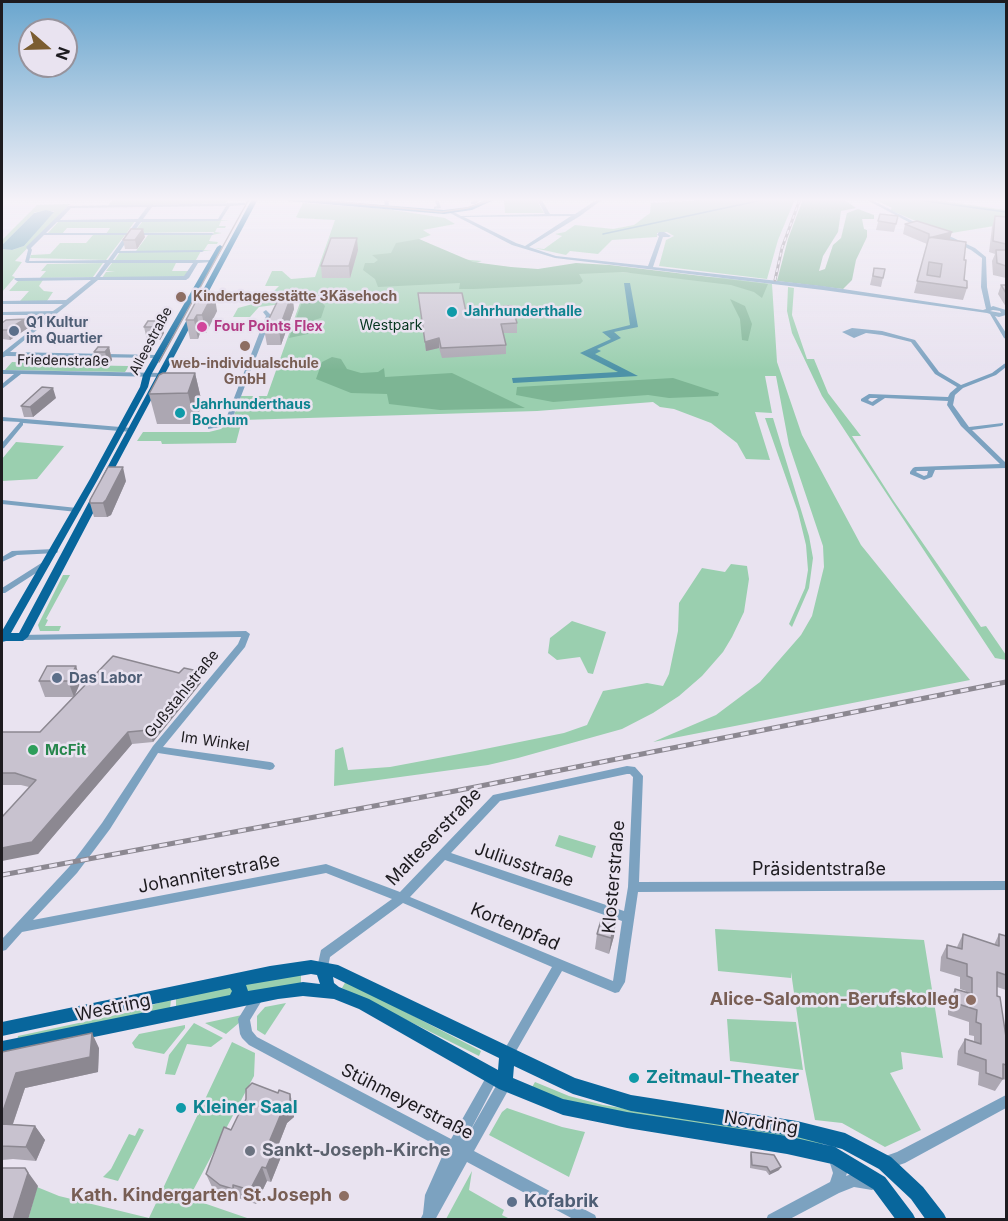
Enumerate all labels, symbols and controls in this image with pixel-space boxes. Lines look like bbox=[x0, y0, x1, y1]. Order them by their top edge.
north arrow bbox=[18, 18, 78, 78]
text: N bbox=[52, 44, 75, 63]
place label: Kindertagesstätte 3Käsehoch bbox=[193, 289, 397, 305]
marker: Kindertagesstätte 3Käsehoch bbox=[174, 290, 188, 304]
street label: Alleestraße bbox=[126, 304, 176, 378]
place label: Jahrhunderthalle bbox=[464, 304, 582, 320]
marker: Jahrhunderthalle bbox=[445, 305, 459, 319]
place label: Q1 Kultur im Quartier bbox=[26, 315, 103, 348]
park label: Westpark bbox=[360, 318, 422, 334]
place label: Four Points Flex bbox=[214, 319, 323, 335]
marker: Four Points Flex bbox=[195, 320, 209, 334]
marker: Q1 Kultur im Quartier bbox=[7, 324, 21, 338]
marker: web-individualschule GmbH bbox=[238, 339, 252, 353]
street label: Friedenstraße bbox=[17, 352, 109, 370]
place label: web-individualschule GmbH bbox=[171, 356, 319, 388]
place label: Jahrhunderthaus Bochum bbox=[192, 397, 311, 430]
marker: Jahrhunderthaus Bochum bbox=[173, 406, 187, 420]
street label: Gußstahlstraße bbox=[141, 646, 223, 742]
place label: Das Labor bbox=[69, 669, 142, 687]
marker: Das Labor bbox=[50, 671, 64, 685]
street label: Im Winkel bbox=[180, 728, 250, 756]
place label: McFit bbox=[45, 741, 86, 759]
marker: McFit bbox=[26, 743, 40, 757]
street label: Malteserstraße bbox=[382, 784, 486, 890]
street label: Klosterstraße bbox=[598, 819, 630, 935]
street label: Juliusstraße bbox=[471, 838, 577, 892]
street label: Johanniterstraße bbox=[136, 850, 282, 898]
street label: Präsidentstraße bbox=[752, 859, 886, 881]
street label: Kortenpfad bbox=[467, 899, 563, 955]
place label: Alice-Salomon-Berufskolleg bbox=[710, 989, 959, 1011]
street label: Westring bbox=[74, 990, 152, 1026]
marker: Alice-Salomon-Berufskolleg bbox=[964, 993, 978, 1007]
street label: Stühmeyerstraße bbox=[337, 1059, 477, 1145]
place label: Zeitmaul-Theater bbox=[646, 1067, 799, 1089]
marker: Zeitmaul-Theater bbox=[627, 1071, 641, 1085]
place label: Kleiner Saal bbox=[193, 1097, 298, 1119]
marker: Kleiner Saal bbox=[174, 1101, 188, 1115]
street label: Nordring bbox=[722, 1106, 800, 1140]
place label: Sankt-Joseph-Kirche bbox=[262, 1140, 450, 1162]
marker: Sankt-Joseph-Kirche bbox=[243, 1144, 257, 1158]
place label: Kath. Kindergarten St.Joseph bbox=[71, 1185, 332, 1207]
marker: Kath. Kindergarten St.Joseph bbox=[337, 1189, 351, 1203]
place label: Kofabrik bbox=[524, 1191, 599, 1213]
marker: Kofabrik bbox=[505, 1195, 519, 1209]

